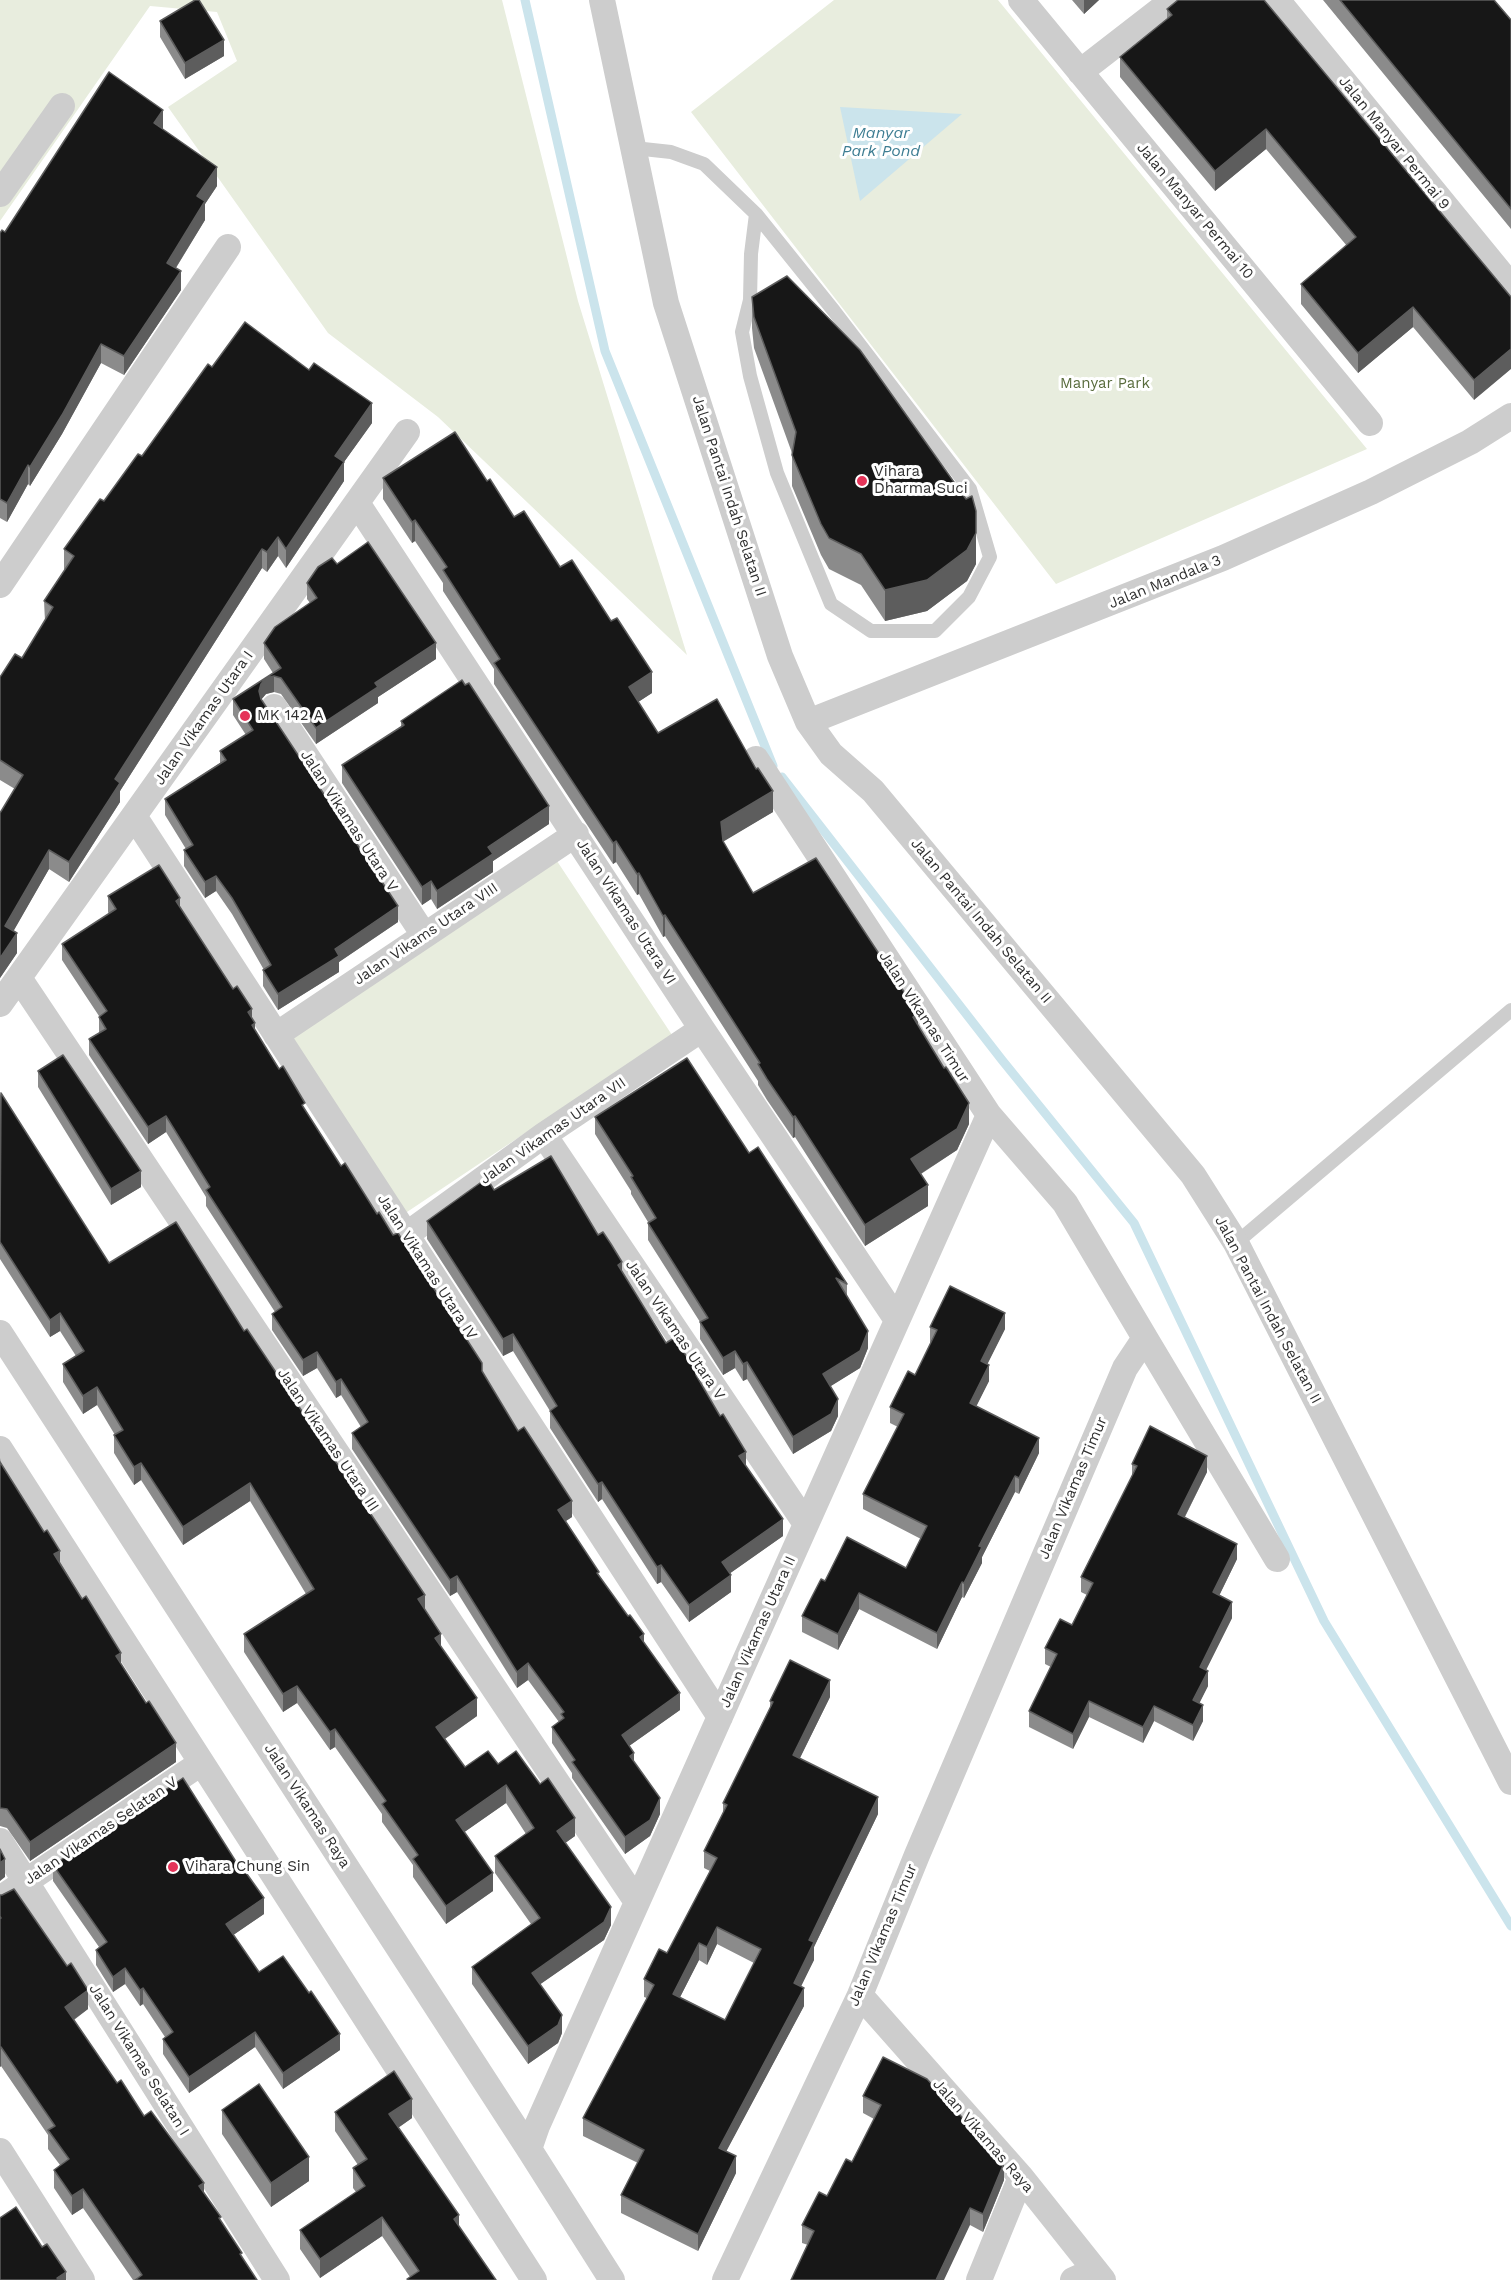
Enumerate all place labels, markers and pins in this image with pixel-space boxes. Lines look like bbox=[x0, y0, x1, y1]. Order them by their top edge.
place label: Vihara Dharma Suci bbox=[874, 463, 968, 498]
marker: Vihara Dharma Suci bbox=[855, 474, 869, 488]
place label: MK 142 A bbox=[257, 707, 324, 725]
marker: MK 142 A bbox=[238, 709, 252, 723]
place label: Vihara Chung Sin bbox=[185, 1858, 310, 1876]
marker: Vihara Chung Sin bbox=[166, 1860, 180, 1874]

